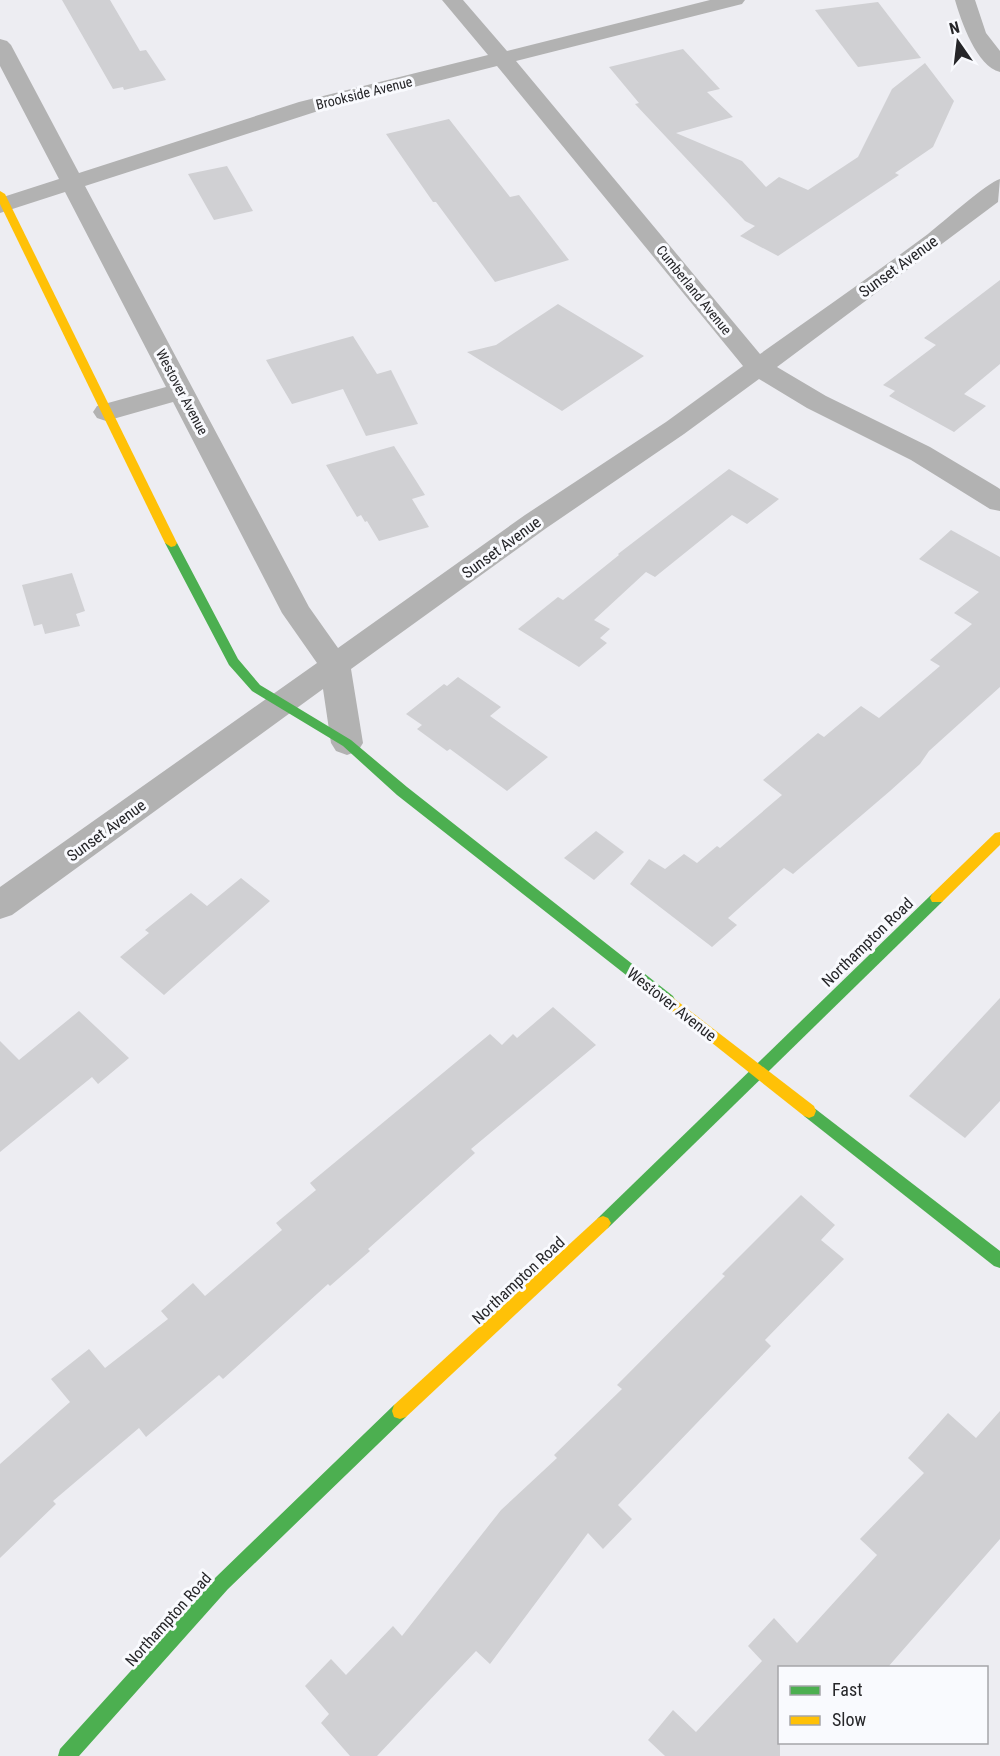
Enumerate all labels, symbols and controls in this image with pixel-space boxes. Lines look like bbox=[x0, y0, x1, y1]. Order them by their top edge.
north arrow bbox=[928, 12, 988, 72]
text: N bbox=[947, 18, 962, 38]
street label: Brookside Avenue bbox=[314, 73, 414, 113]
street label: Sunset Avenue bbox=[855, 231, 942, 301]
street label: Cumberland Avenue bbox=[653, 242, 735, 338]
street label: Westover Avenue bbox=[153, 346, 211, 438]
street label: Sunset Avenue bbox=[458, 512, 545, 582]
street label: Sunset Avenue bbox=[63, 795, 150, 865]
street label: Northampton Road bbox=[818, 894, 917, 991]
street label: Westover Avenue bbox=[623, 964, 720, 1045]
street label: Northampton Road bbox=[468, 1233, 568, 1328]
street label: Northampton Road bbox=[121, 1569, 215, 1670]
legend bbox=[778, 1666, 988, 1744]
text: Fast bbox=[832, 1679, 863, 1700]
text: Slow bbox=[832, 1709, 867, 1730]

